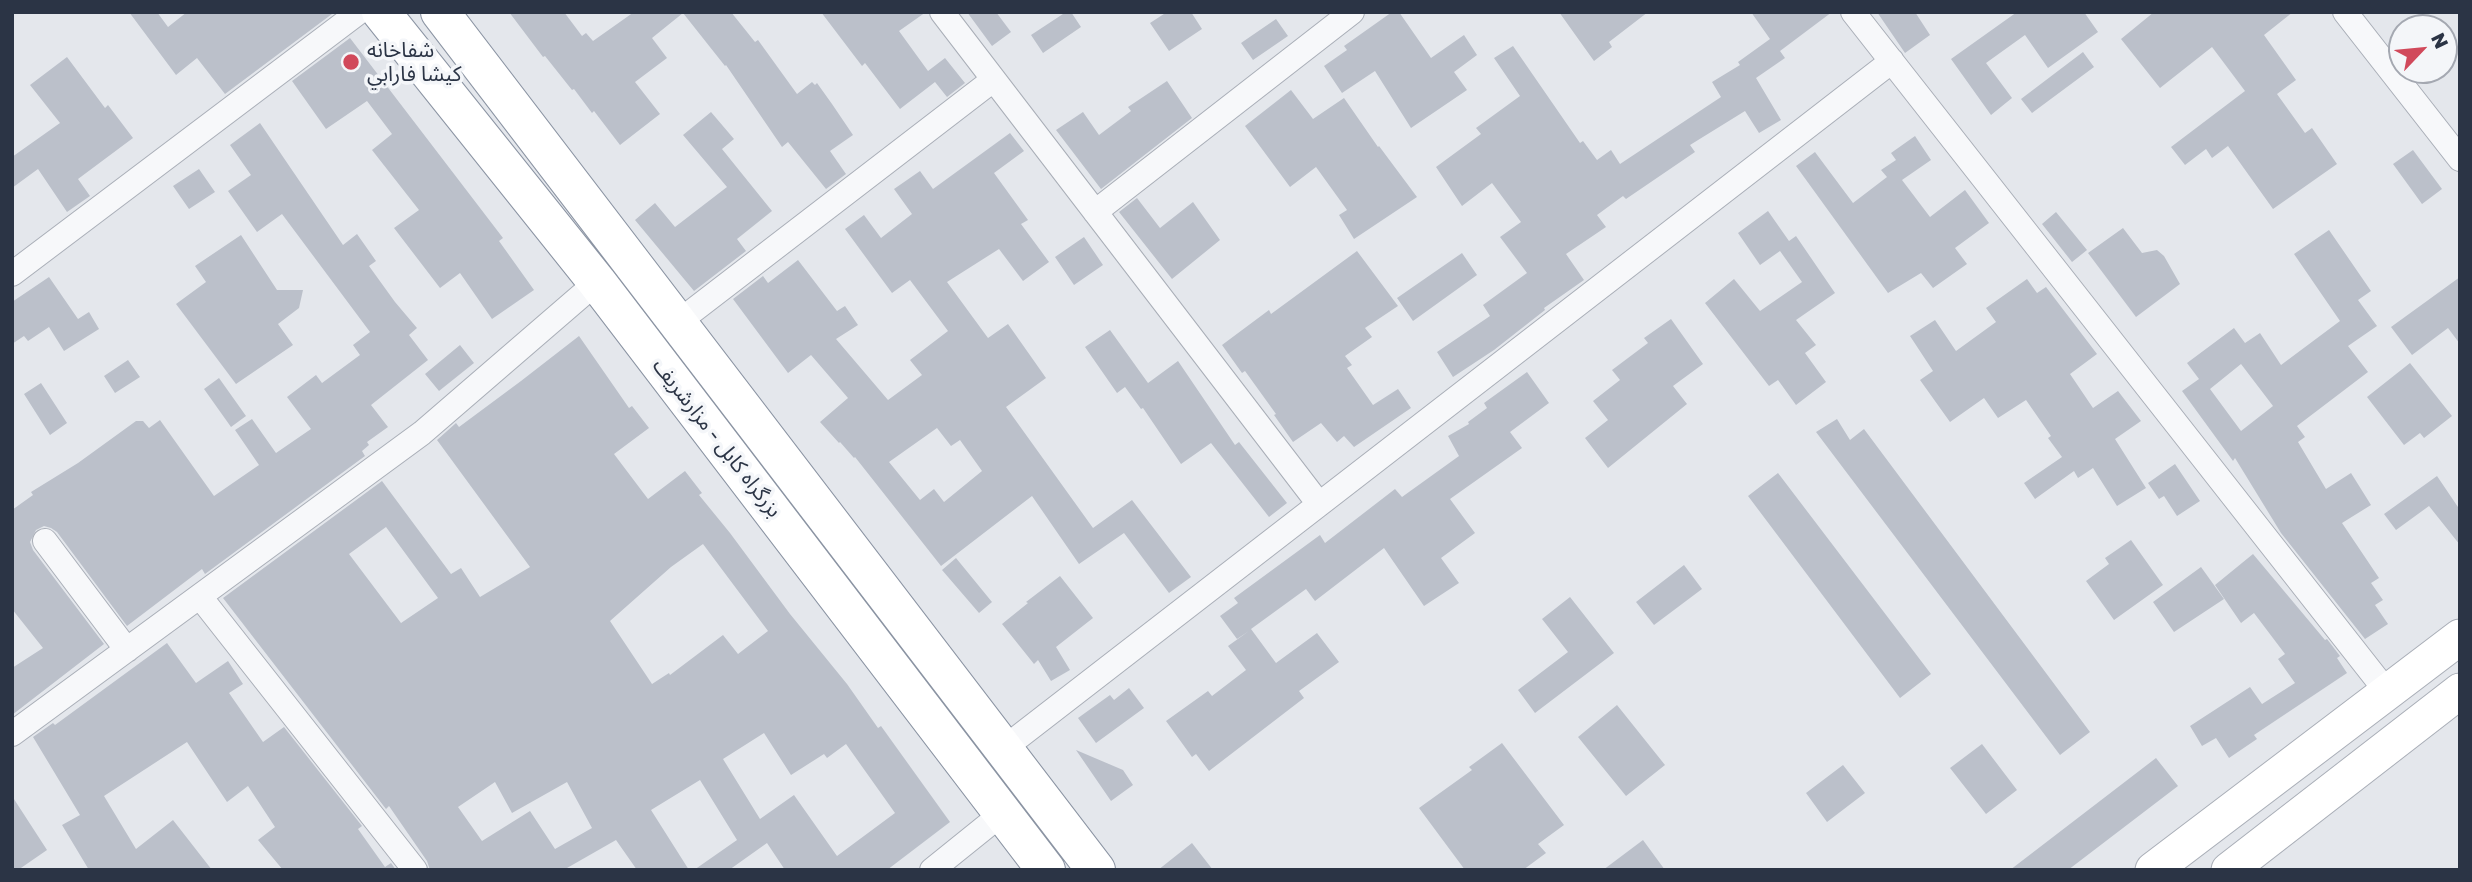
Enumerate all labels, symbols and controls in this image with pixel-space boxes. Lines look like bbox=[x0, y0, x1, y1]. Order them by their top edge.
north arrow bbox=[2388, 14, 2458, 84]
text: N bbox=[2427, 29, 2454, 52]
place label: شفاخانه كيشا فارابي bbox=[367, 37, 461, 87]
marker: شفاخانه كيشا فارابي bbox=[341, 52, 361, 72]
street label: بزرگراه کابل - مزارشریف bbox=[647, 354, 787, 522]

